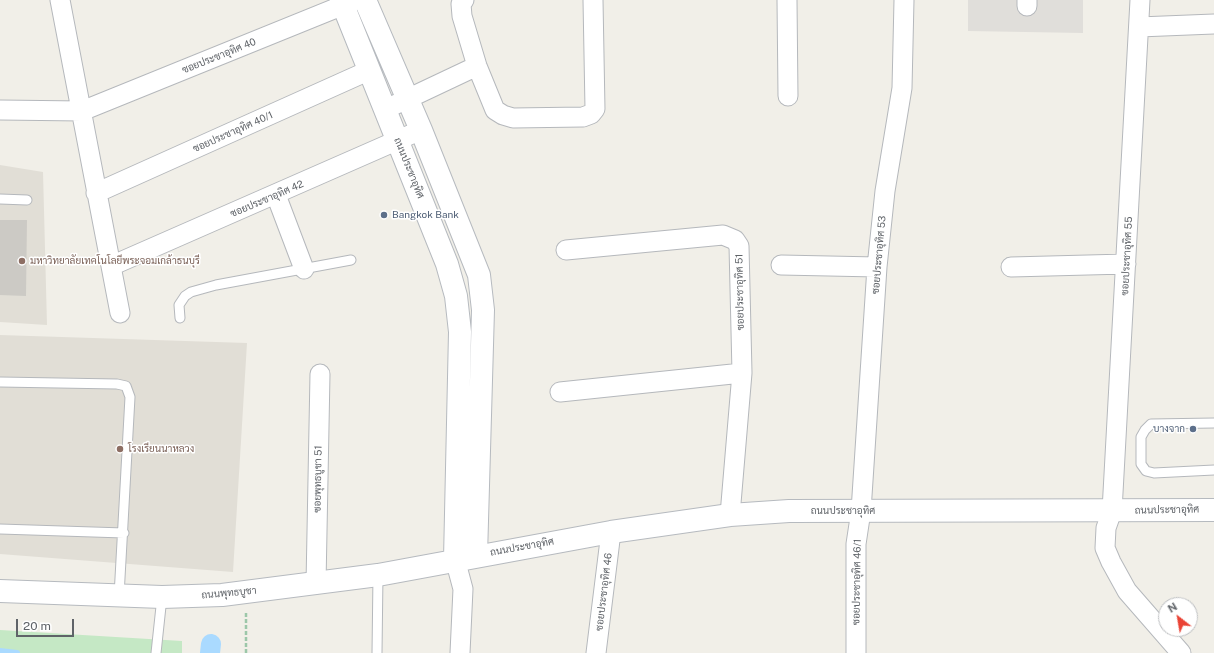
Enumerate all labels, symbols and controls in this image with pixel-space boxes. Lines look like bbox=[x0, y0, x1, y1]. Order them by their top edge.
street label: ซอยประชาอุทิศ 40 bbox=[180, 36, 258, 76]
street label: ซอยประชาอุทิศ 40/1 bbox=[191, 109, 275, 155]
street label: ถนนประชาอุทิศ bbox=[391, 136, 427, 200]
street label: ซอยประชาอุทิศ 42 bbox=[229, 178, 305, 220]
place label: Bangkok Bank bbox=[392, 209, 459, 221]
marker: Bangkok Bank bbox=[379, 210, 389, 220]
street label: ซอยประชาอุทิศ 53 bbox=[870, 215, 888, 295]
street label: ซอยประชาอุทิศ 55 bbox=[1119, 216, 1135, 296]
street label: ซอยประชาอุทิศ 51 bbox=[733, 254, 747, 330]
place label: มหาวิทยาลัยเทคโนโลยีพระจอมเกล้าธนบุรี bbox=[30, 255, 200, 267]
marker: มหาวิทยาลัยเทคโนโลยีพระจอมเกล้าธนบุรี bbox=[17, 256, 27, 266]
place label: บางจาก bbox=[1153, 423, 1185, 435]
marker: บางจาก bbox=[1188, 424, 1198, 434]
place label: โรงเรียนนาหลวง bbox=[128, 443, 194, 455]
marker: โรงเรียนนาหลวง bbox=[115, 444, 125, 454]
street label: ซอยพุทธบูชา 51 bbox=[311, 445, 325, 513]
street label: ถนนประชาอุทิศ bbox=[1135, 503, 1199, 517]
street label: ถนนประชาอุทิศ bbox=[811, 505, 875, 517]
street label: ถนนประชาอุทิศ bbox=[489, 535, 555, 559]
street label: ซอยประชาอุทิศ 46/1 bbox=[850, 539, 864, 625]
street label: ซอยประชาอุทิศ 46 bbox=[593, 552, 615, 632]
street label: ถนนพุทธบูชา bbox=[201, 585, 257, 601]
north arrow bbox=[1158, 597, 1198, 637]
text: N bbox=[1166, 600, 1179, 615]
scale bar bbox=[18, 611, 76, 637]
text: 20 m bbox=[23, 619, 51, 633]

